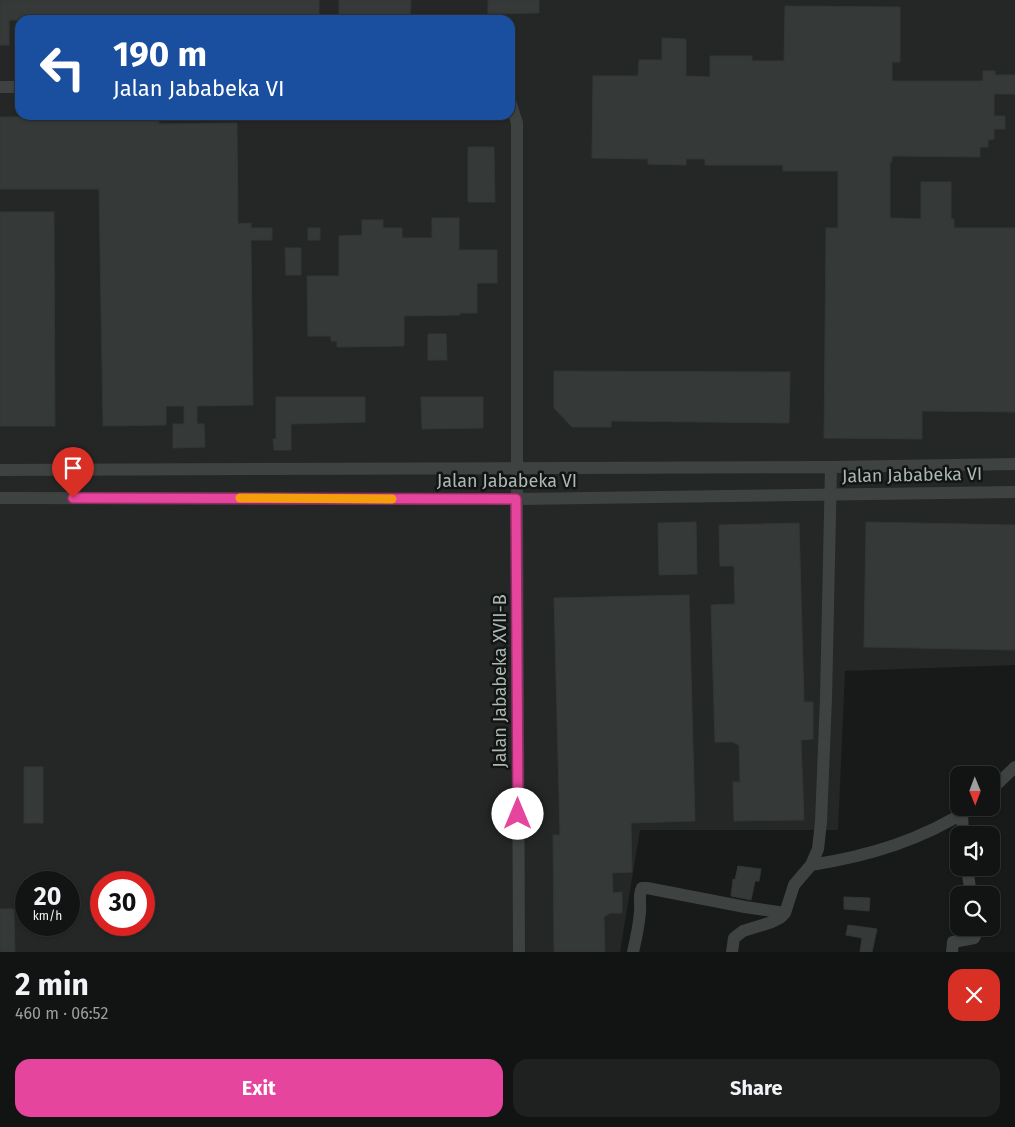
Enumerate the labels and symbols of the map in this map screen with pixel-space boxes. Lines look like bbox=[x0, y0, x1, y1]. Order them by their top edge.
pin bbox=[52, 447, 94, 498]
street label: Jalan Jababeka VI bbox=[842, 463, 982, 487]
street label: Jalan Jababeka VI bbox=[437, 470, 577, 492]
street label: Jalan Jababeka XVII-B bbox=[489, 594, 511, 768]
north arrow bbox=[950, 766, 1000, 816]
position arrow bbox=[491, 787, 543, 839]
speed limit sign: 30 bbox=[90, 871, 155, 936]

